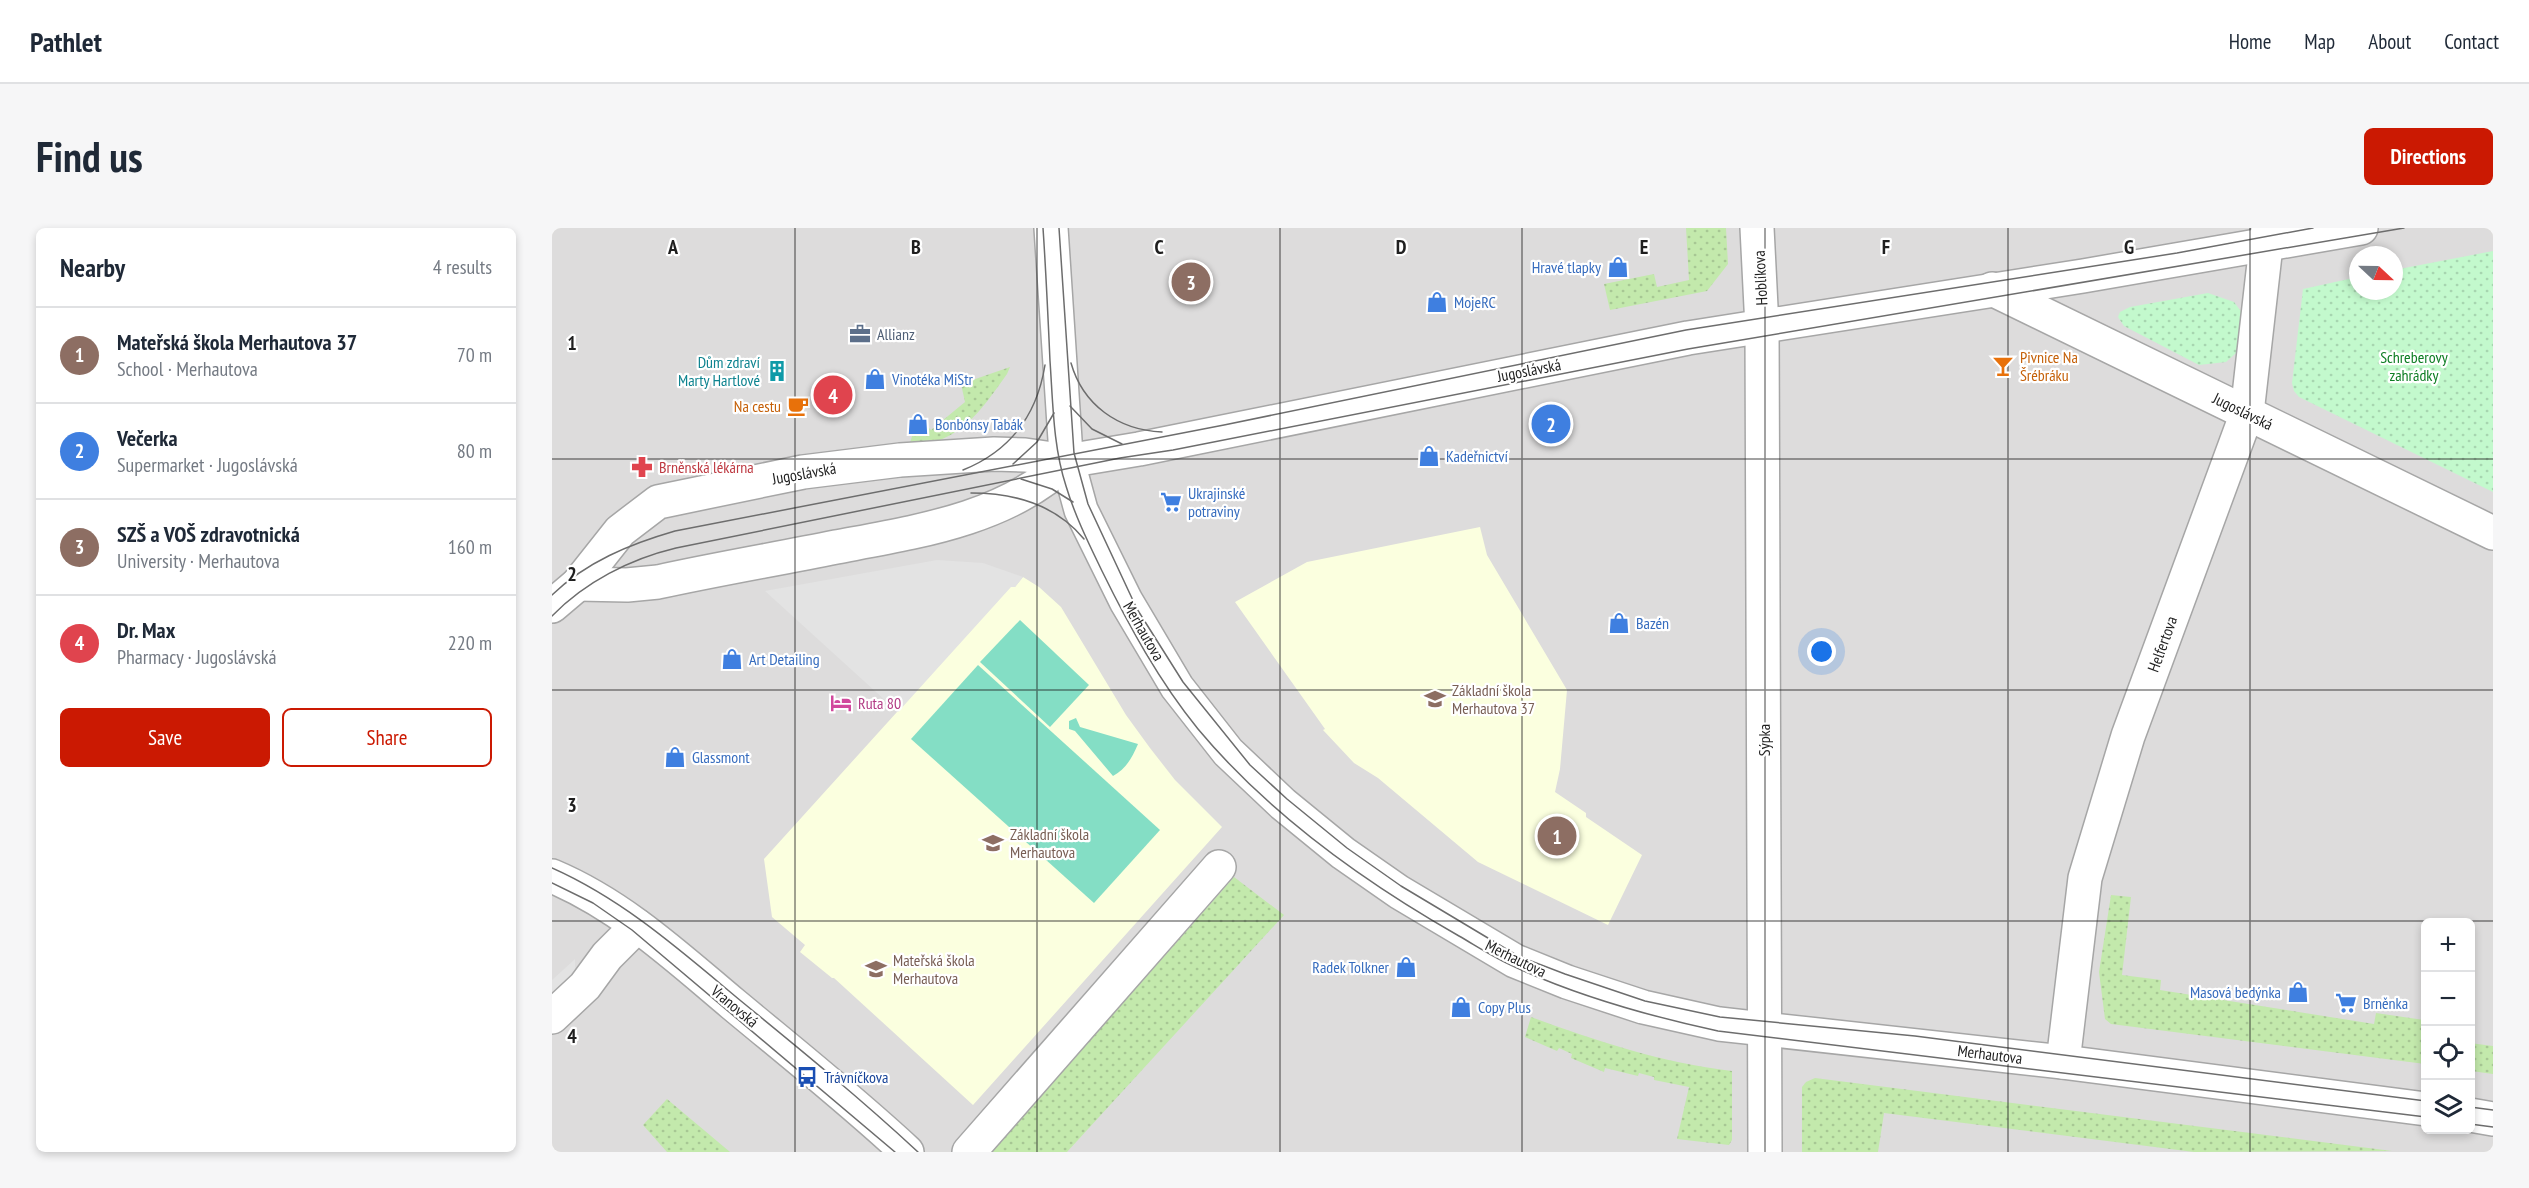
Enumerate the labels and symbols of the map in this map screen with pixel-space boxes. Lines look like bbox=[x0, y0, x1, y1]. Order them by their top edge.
text: A bbox=[667, 234, 679, 260]
text: B bbox=[911, 234, 921, 260]
text: C bbox=[1154, 234, 1164, 260]
text: D bbox=[1396, 234, 1407, 260]
text: E bbox=[1640, 234, 1648, 260]
text: F bbox=[1882, 234, 1890, 260]
text: G bbox=[2124, 234, 2134, 260]
north arrow bbox=[2349, 246, 2403, 300]
street label: Hoblíkova bbox=[1749, 250, 1771, 306]
shop icon: Hravé tlapky bbox=[1606, 255, 1630, 279]
place label: Hravé tlapky bbox=[1532, 257, 1601, 277]
pin: 3 bbox=[1172, 260, 1210, 304]
shop icon: MojeRC bbox=[1425, 290, 1449, 314]
place label: MojeRC bbox=[1454, 292, 1496, 312]
office icon: Allianz bbox=[848, 322, 872, 346]
place label: Allianz bbox=[877, 324, 915, 344]
text: 1 bbox=[567, 330, 577, 356]
place label: Pivnice Na Šrébráku bbox=[2020, 347, 2078, 385]
park label: Schreberovy zahrádky bbox=[2380, 347, 2448, 385]
place label: Dům zdraví Marty Hartlové bbox=[678, 352, 761, 390]
street label: Jugoslávská bbox=[1495, 354, 1563, 386]
bar icon: Pivnice Na Šrébráku bbox=[1991, 354, 2015, 378]
building icon: Dům zdraví Marty Hartlové bbox=[765, 359, 789, 383]
shop icon: Vinotéka MiStr bbox=[863, 367, 887, 391]
place label: Vinotéka MiStr bbox=[891, 369, 974, 389]
pin: 4 bbox=[814, 372, 852, 418]
street label: Jugoslávská bbox=[2209, 387, 2276, 434]
cafe icon: Na cestu bbox=[786, 394, 810, 418]
place label: Na cestu bbox=[734, 396, 781, 416]
pin: 2 bbox=[1532, 402, 1570, 446]
shop icon: Bonbónsy Tabák bbox=[906, 412, 930, 436]
place label: Bonbónsy Tabák bbox=[935, 414, 1024, 434]
shop icon: Kadeřnictví bbox=[1417, 444, 1441, 468]
place label: Kadeřnictví bbox=[1446, 446, 1509, 466]
pharmacy icon: Brněnská lékárna bbox=[630, 455, 654, 479]
place label: Brněnská lékárna bbox=[659, 457, 754, 477]
street label: Jugoslávská bbox=[770, 458, 837, 489]
place label: Ukrajinské potraviny bbox=[1188, 483, 1245, 521]
supermarket icon: Ukrajinské potraviny bbox=[1159, 490, 1183, 514]
text: 2 bbox=[567, 561, 577, 587]
street label: Merhautova bbox=[1119, 598, 1169, 664]
shop icon: Bazén bbox=[1607, 611, 1631, 635]
place label: Bazén bbox=[1636, 613, 1669, 633]
street label: Helfertova bbox=[2143, 613, 2181, 675]
your location bbox=[1807, 637, 1836, 666]
shop icon: Art Detailing bbox=[720, 647, 744, 671]
place label: Art Detailing bbox=[749, 649, 820, 669]
place label: Základní škola Merhautova 37 bbox=[1452, 680, 1535, 718]
school or university icon: Základní škola Merhautova 37 bbox=[1423, 687, 1447, 711]
hotel icon: Ruta 80 bbox=[829, 691, 853, 715]
place label: Ruta 80 bbox=[858, 693, 901, 713]
street label: Sýpka bbox=[1754, 724, 1774, 756]
shop icon: Glassmont bbox=[663, 745, 687, 769]
place label: Glassmont bbox=[692, 747, 750, 767]
text: 3 bbox=[567, 792, 577, 818]
pin: 1 bbox=[1538, 814, 1576, 858]
place label: Základní škola Merhautova bbox=[1010, 824, 1089, 862]
school or university icon: Základní škola Merhautova bbox=[981, 831, 1005, 855]
street label: Merhautova bbox=[1482, 935, 1550, 981]
place label: Mateřská škola Merhautova bbox=[893, 950, 975, 988]
shop icon: Radek Tolkner bbox=[1394, 955, 1418, 979]
school or university icon: Mateřská škola Merhautova bbox=[864, 957, 888, 981]
place label: Radek Tolkner bbox=[1312, 957, 1390, 977]
street label: Vranovská bbox=[707, 980, 763, 1032]
shop icon: Masová bedýnka bbox=[2286, 980, 2310, 1004]
place label: Masová bedýnka bbox=[2190, 982, 2281, 1002]
supermarket icon: Brněnka bbox=[2334, 991, 2358, 1015]
place label: Brněnka bbox=[2363, 993, 2408, 1013]
shop icon: Copy Plus bbox=[1449, 995, 1473, 1019]
place label: Copy Plus bbox=[1478, 997, 1531, 1017]
text: 4 bbox=[567, 1023, 577, 1049]
street label: Merhautova bbox=[1956, 1040, 2024, 1068]
bus stop icon: Trávníčkova bbox=[795, 1065, 819, 1089]
place label: Trávníčkova bbox=[824, 1067, 888, 1087]

